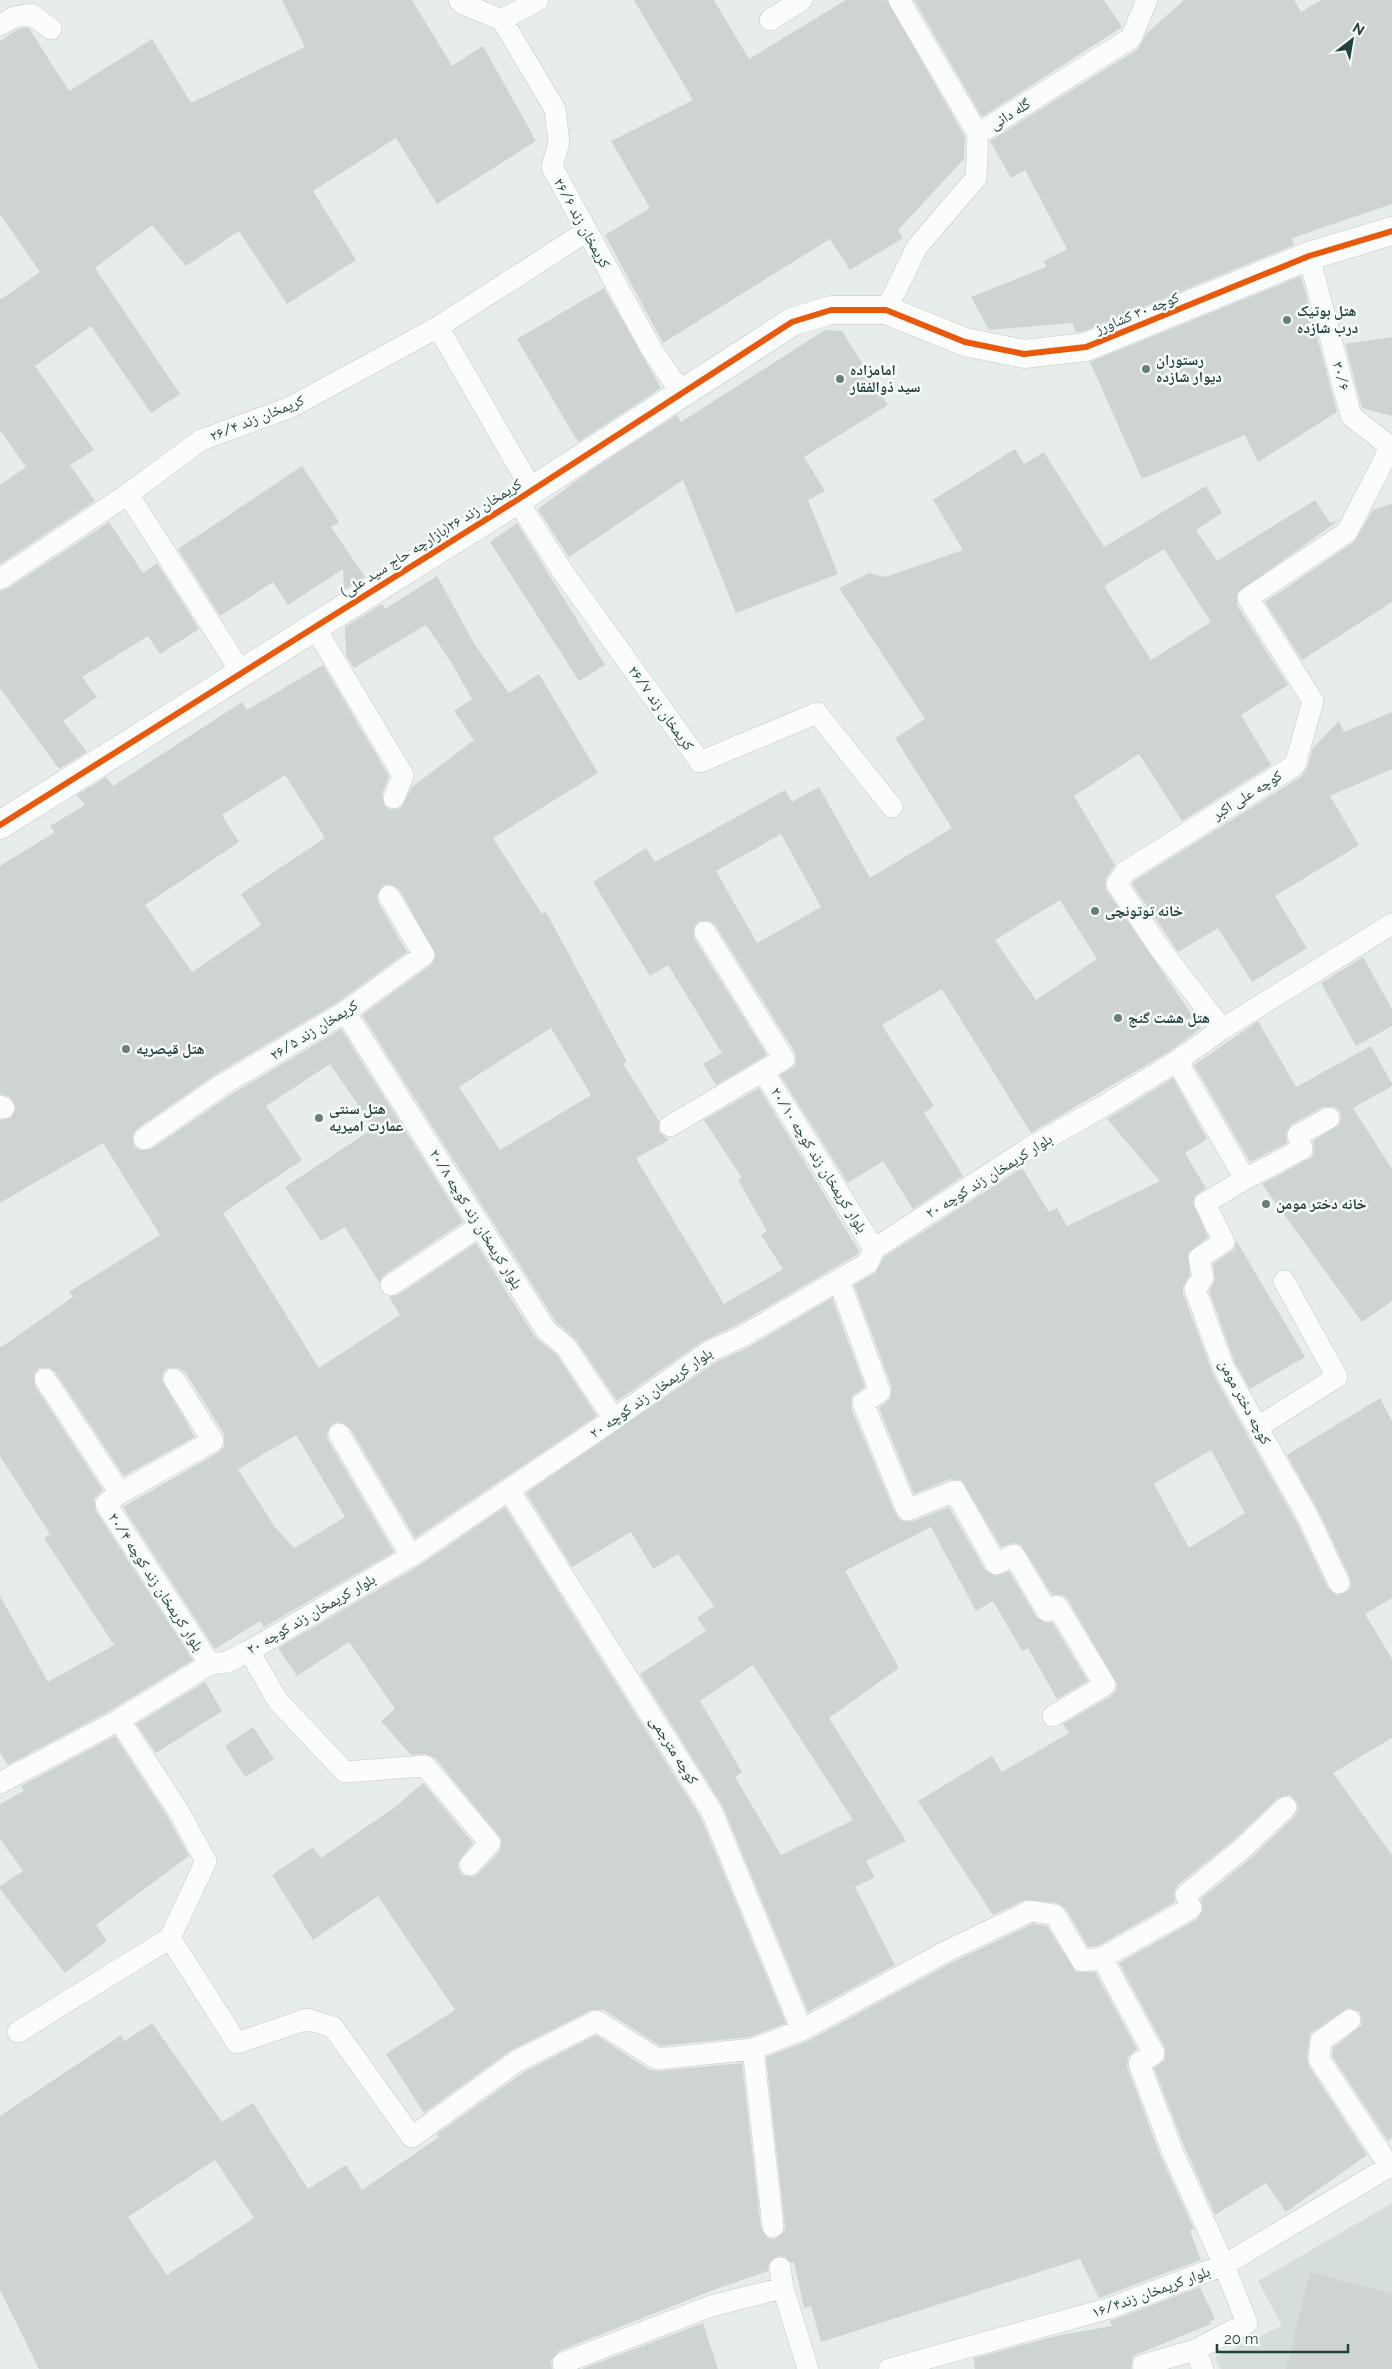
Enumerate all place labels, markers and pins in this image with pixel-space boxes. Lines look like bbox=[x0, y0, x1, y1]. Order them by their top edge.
place label: هتل بوتیک درب شازده bbox=[1297, 302, 1358, 337]
marker: هتل بوتیک درب شازده bbox=[1281, 314, 1293, 326]
place label: رستوران دیوار شازده bbox=[1156, 351, 1222, 386]
place label: امامزاده سید ذوالفقار bbox=[849, 361, 921, 396]
marker: رستوران دیوار شازده bbox=[1140, 363, 1152, 375]
marker: امامزاده سید ذوالفقار bbox=[834, 373, 846, 385]
place label: خانه توتونچی bbox=[1105, 902, 1183, 920]
marker: خانه توتونچی bbox=[1089, 905, 1101, 917]
place label: هتل هشت گنج bbox=[1128, 1009, 1210, 1028]
marker: هتل هشت گنج bbox=[1112, 1012, 1124, 1024]
place label: هتل قیصریه bbox=[136, 1040, 205, 1058]
marker: هتل قیصریه bbox=[120, 1043, 132, 1055]
place label: هتل سنتی عمارت امیریه bbox=[329, 1100, 404, 1135]
marker: هتل سنتی عمارت امیریه bbox=[313, 1112, 325, 1124]
place label: خانه دختر مومن bbox=[1276, 1195, 1367, 1213]
marker: خانه دختر مومن bbox=[1260, 1198, 1272, 1210]

